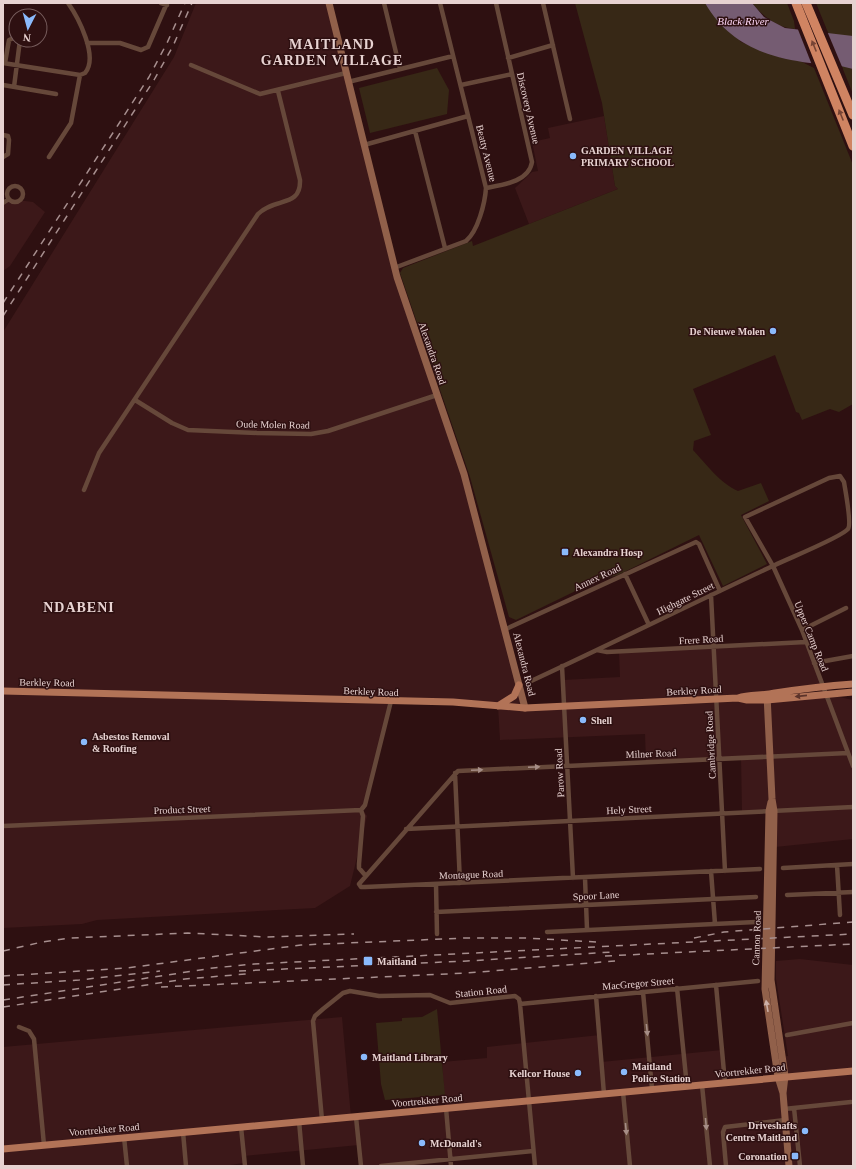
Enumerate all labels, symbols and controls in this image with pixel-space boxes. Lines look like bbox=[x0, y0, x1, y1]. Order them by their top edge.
north arrow bbox=[8, 8, 48, 48]
water label: Black River bbox=[717, 15, 770, 27]
text: N bbox=[22, 32, 32, 44]
district label: MAITLAND GARDEN VILLAGE bbox=[261, 37, 403, 68]
one-way arrow bbox=[810, 40, 816, 52]
street label: Discovery Avenue bbox=[515, 71, 542, 146]
one-way arrow bbox=[837, 109, 843, 121]
street label: Beatty Avenue bbox=[474, 123, 499, 183]
place label: GARDEN VILLAGE PRIMARY SCHOOL bbox=[581, 145, 674, 168]
marker: GARDEN VILLAGE PRIMARY SCHOOL bbox=[568, 151, 578, 161]
street label: Alexandra Road bbox=[417, 321, 448, 386]
place label: De Nieuwe Molen bbox=[689, 326, 765, 337]
marker: De Nieuwe Molen bbox=[768, 326, 778, 336]
street label: Oude Molen Road bbox=[236, 418, 310, 431]
marker: Alexandra Hosp bbox=[560, 547, 570, 557]
place label: Alexandra Hosp bbox=[573, 547, 643, 558]
street label: Annex Road bbox=[572, 562, 622, 593]
street label: Highgate Street bbox=[655, 580, 716, 617]
street label: Upper Camp Road bbox=[792, 599, 831, 673]
district label: NDABENI bbox=[43, 600, 115, 615]
street label: Alexandra Road bbox=[511, 631, 538, 697]
street label: Frere Road bbox=[678, 633, 724, 646]
street label: Berkley Road bbox=[19, 677, 75, 688]
street label: Berkley Road bbox=[666, 684, 722, 697]
street label: Berkley Road bbox=[343, 685, 399, 698]
one-way arrow bbox=[795, 693, 807, 699]
street label: Cambridge Road bbox=[703, 711, 718, 779]
marker: Shell bbox=[578, 715, 588, 725]
place label: Shell bbox=[591, 715, 612, 726]
place label: Asbestos Removal & Roofing bbox=[92, 731, 170, 754]
marker: Asbestos Removal & Roofing bbox=[79, 737, 89, 747]
street label: Milner Road bbox=[625, 747, 677, 760]
street label: Parow Road bbox=[553, 748, 566, 798]
one-way arrow bbox=[528, 763, 540, 770]
one-way arrow bbox=[471, 767, 484, 773]
street label: Product Street bbox=[153, 803, 211, 816]
street label: Hely Street bbox=[606, 803, 652, 816]
street label: Montague Road bbox=[439, 868, 503, 881]
street label: Spoor Lane bbox=[573, 889, 620, 902]
street label: Cannon Road bbox=[750, 910, 763, 966]
marker: Maitland bbox=[362, 955, 374, 967]
place label: Maitland bbox=[377, 956, 417, 967]
street label: MacGregor Street bbox=[602, 975, 675, 992]
street label: Station Road bbox=[455, 983, 507, 1000]
one-way arrow bbox=[764, 1000, 770, 1012]
one-way arrow bbox=[643, 1024, 650, 1037]
marker: Maitland Library bbox=[359, 1052, 369, 1062]
place label: Maitland Library bbox=[372, 1052, 448, 1063]
place label: Maitland Police Station bbox=[632, 1061, 691, 1084]
street label: Voortrekker Road bbox=[714, 1061, 786, 1080]
marker: Maitland Police Station bbox=[619, 1067, 629, 1077]
place label: Kellcor House bbox=[509, 1068, 571, 1079]
marker: Kellcor House bbox=[573, 1068, 583, 1078]
street label: Voortrekker Road bbox=[391, 1092, 463, 1109]
one-way arrow bbox=[703, 1118, 709, 1130]
place label: Driveshafts Centre Maitland bbox=[726, 1120, 797, 1143]
street label: Voortrekker Road bbox=[68, 1121, 140, 1138]
one-way arrow bbox=[623, 1123, 630, 1135]
marker: Driveshafts Centre Maitland bbox=[800, 1126, 810, 1136]
marker: McDonald's bbox=[417, 1138, 427, 1148]
place label: McDonald's bbox=[430, 1138, 482, 1149]
place label: Coronation bbox=[738, 1151, 787, 1162]
marker: Coronation bbox=[790, 1151, 800, 1161]

